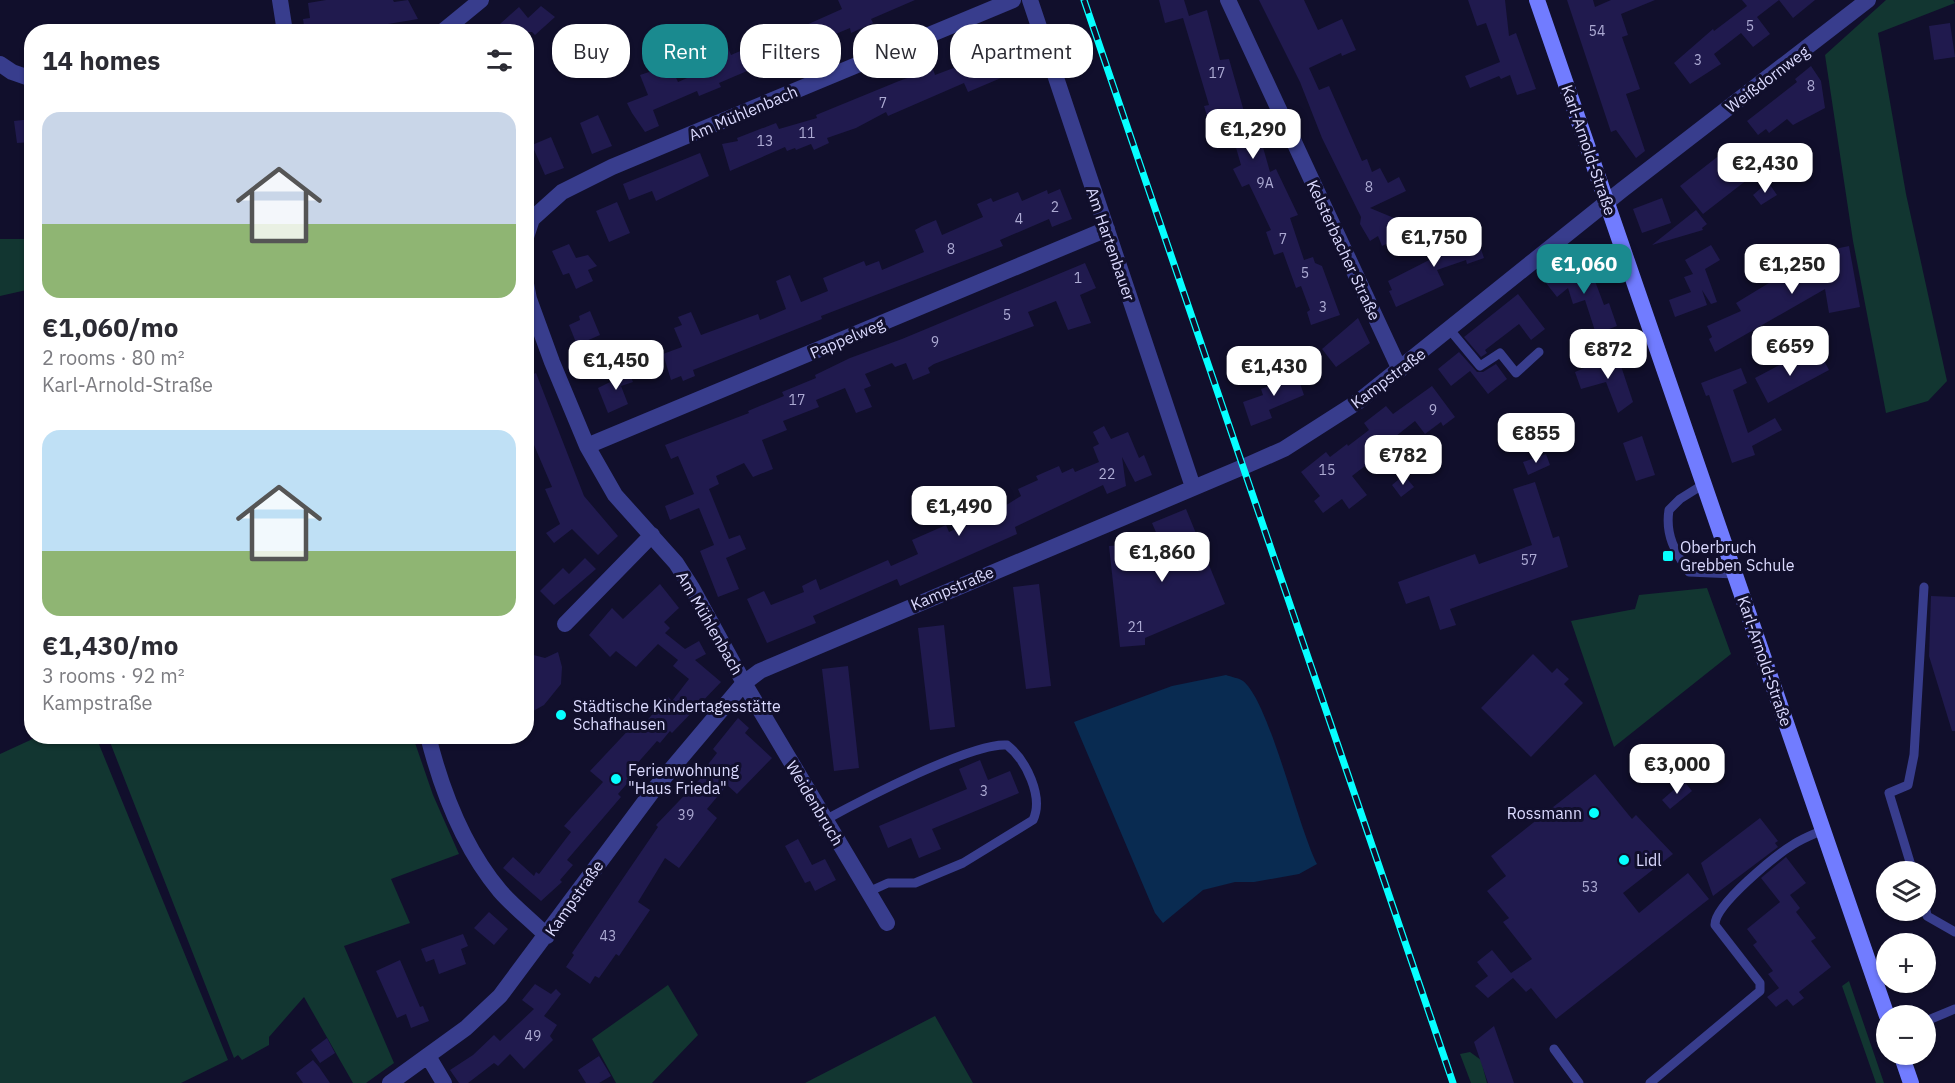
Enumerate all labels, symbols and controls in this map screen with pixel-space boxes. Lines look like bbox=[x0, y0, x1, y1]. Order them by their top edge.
house number: 5 bbox=[1746, 17, 1754, 35]
house number: 54 bbox=[1589, 22, 1605, 40]
chip: Buy bbox=[552, 24, 630, 78]
chip: Rent bbox=[642, 24, 728, 78]
chip: Filters bbox=[740, 24, 841, 78]
chip: New bbox=[853, 24, 938, 78]
chip: Apartment bbox=[950, 24, 1093, 78]
street label: Weißdornweg bbox=[1721, 41, 1813, 117]
text: 14 homes bbox=[42, 43, 160, 77]
icon: filters bbox=[483, 44, 516, 77]
house number: 3 bbox=[1694, 51, 1702, 69]
house number: 17 bbox=[1209, 64, 1225, 82]
house number: 8 bbox=[1807, 77, 1815, 95]
street label: Am Mühlenbach bbox=[686, 81, 800, 145]
street label: Karl-Arnold-Straße bbox=[1557, 82, 1621, 218]
house number: 7 bbox=[879, 94, 887, 112]
pin: €1,290 bbox=[1204, 109, 1302, 160]
text: €1,290 bbox=[1220, 115, 1286, 142]
house number: 11 bbox=[799, 124, 815, 142]
house number: 13 bbox=[757, 132, 773, 150]
pin: €2,430 bbox=[1716, 143, 1814, 194]
text: €2,430 bbox=[1732, 149, 1798, 176]
icon: home bbox=[225, 151, 333, 259]
house number: 9A bbox=[1256, 174, 1274, 192]
street label: Kelsterbacher Straße bbox=[1303, 177, 1385, 324]
house number: 8 bbox=[1365, 178, 1373, 196]
street label: Am Hartenbauer bbox=[1082, 185, 1140, 304]
house number: 2 bbox=[1051, 198, 1059, 216]
house number: 4 bbox=[1015, 210, 1023, 228]
pin: €1,750 bbox=[1385, 217, 1483, 268]
text: €1,750 bbox=[1401, 223, 1467, 250]
house number: 7 bbox=[1279, 230, 1287, 248]
house number: 8 bbox=[947, 240, 955, 258]
pin: €1,060 bbox=[1535, 244, 1633, 295]
pin: €1,250 bbox=[1743, 244, 1841, 295]
text: €1,060 bbox=[1551, 250, 1617, 277]
text: €1,250 bbox=[1759, 250, 1825, 277]
house number: 5 bbox=[1301, 264, 1309, 282]
house number: 1 bbox=[1074, 269, 1082, 287]
house number: 3 bbox=[1319, 298, 1327, 316]
house number: 5 bbox=[1003, 306, 1011, 324]
text: €1,060/mo bbox=[42, 310, 178, 344]
street label: Pappelweg bbox=[807, 313, 888, 363]
pin: €659 bbox=[1754, 326, 1826, 377]
pin: €872 bbox=[1572, 329, 1644, 380]
text: €659 bbox=[1766, 332, 1814, 359]
house number: 9 bbox=[931, 333, 939, 351]
text: €872 bbox=[1584, 335, 1632, 362]
pin: €1,450 bbox=[567, 340, 665, 391]
street label: Kampstraße bbox=[1347, 343, 1429, 413]
text: 2 rooms · 80 m² bbox=[42, 344, 185, 371]
text: €1,450 bbox=[583, 346, 649, 373]
pin: €1,430 bbox=[1225, 346, 1323, 397]
text: €1,430 bbox=[1241, 352, 1307, 379]
text: Karl-Arnold-Straße bbox=[42, 371, 213, 398]
house number: 17 bbox=[789, 391, 805, 409]
house number: 9 bbox=[1429, 401, 1437, 419]
pin: €855 bbox=[1500, 413, 1572, 464]
text: €855 bbox=[1512, 419, 1560, 446]
pin: €782 bbox=[1367, 435, 1439, 486]
text: €782 bbox=[1379, 441, 1427, 468]
house number: 15 bbox=[1319, 461, 1335, 479]
house number: 22 bbox=[1099, 465, 1115, 483]
icon: home bbox=[225, 469, 333, 577]
pin: €1,490 bbox=[910, 486, 1008, 537]
text: €1,490 bbox=[926, 492, 992, 519]
pin: €1,860 bbox=[1113, 532, 1211, 583]
place label: Oberbruch Grebben Schule bbox=[1680, 537, 1795, 575]
text: €1,860 bbox=[1129, 538, 1195, 565]
marker: Oberbruch Grebben Schule bbox=[1661, 549, 1675, 563]
house number: 57 bbox=[1521, 551, 1537, 569]
street label: Kampstraße bbox=[907, 561, 997, 614]
street label: Am Mühlenbach bbox=[672, 568, 748, 678]
street label: Karl-Arnold-Straße bbox=[1733, 593, 1797, 729]
house number: 21 bbox=[1128, 618, 1144, 636]
text: €1,430/mo bbox=[42, 628, 178, 662]
text: 3 rooms · 92 m² bbox=[42, 662, 185, 689]
text: Kampstraße bbox=[42, 689, 152, 716]
place label: Städtische Kindertagesstätte Schafhausen bbox=[573, 696, 781, 734]
marker: Städtische Kindertagesstätte Schafhausen bbox=[554, 708, 568, 722]
pin: €3,000 bbox=[1628, 744, 1726, 795]
text: €3,000 bbox=[1644, 750, 1710, 777]
street label: Weidenbruch bbox=[782, 757, 848, 849]
place label: Ferienwohnung "Haus Frieda" bbox=[628, 760, 740, 798]
marker: Ferienwohnung "Haus Frieda" bbox=[609, 772, 623, 786]
house number: 3 bbox=[980, 782, 988, 800]
place label: Rossmann bbox=[1507, 803, 1582, 823]
house number: 39 bbox=[678, 806, 694, 824]
marker: Rossmann bbox=[1587, 806, 1601, 820]
place label: Lidl bbox=[1636, 850, 1662, 870]
marker: Lidl bbox=[1617, 853, 1631, 867]
street label: Kampstraße bbox=[540, 856, 608, 940]
map controls bbox=[1876, 861, 1936, 1065]
button: layers bbox=[1876, 861, 1936, 921]
house number: 53 bbox=[1582, 878, 1598, 896]
house number: 43 bbox=[600, 927, 616, 945]
button: + bbox=[1876, 933, 1936, 993]
button: − bbox=[1876, 1005, 1936, 1065]
house number: 49 bbox=[525, 1027, 541, 1045]

